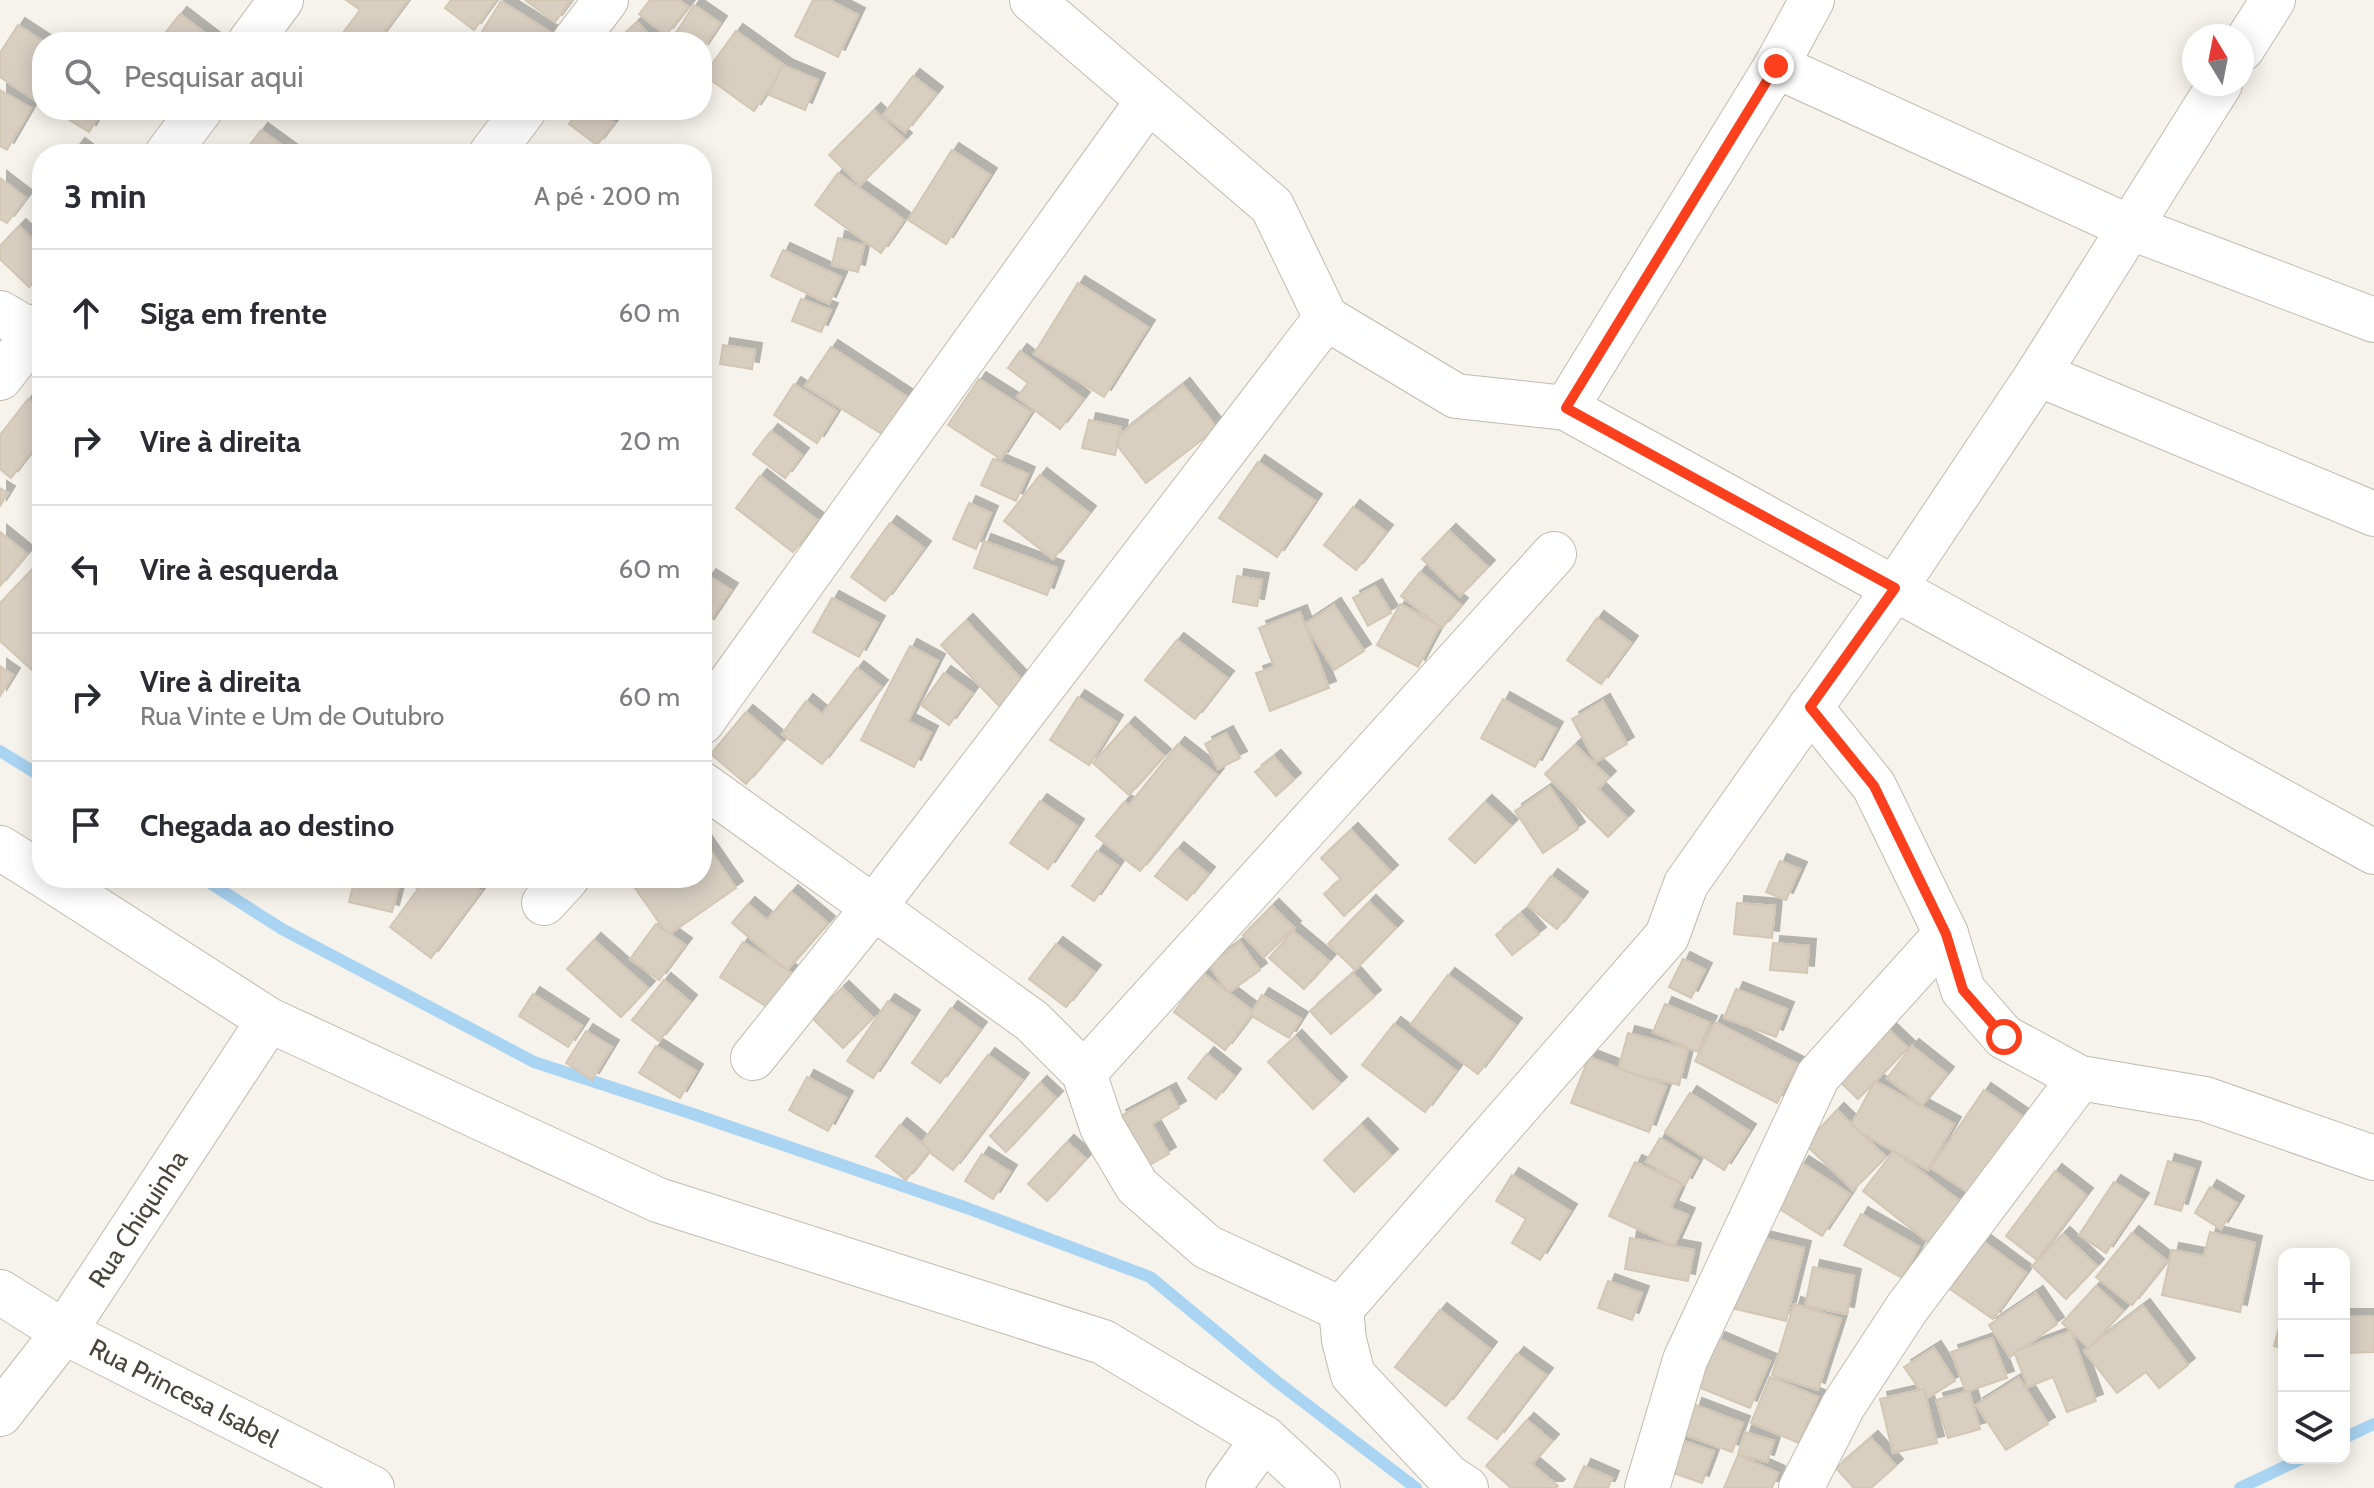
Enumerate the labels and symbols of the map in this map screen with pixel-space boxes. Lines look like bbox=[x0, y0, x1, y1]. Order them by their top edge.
north arrow bbox=[2182, 24, 2254, 96]
route end bbox=[1758, 48, 1794, 84]
route start bbox=[1986, 1019, 2022, 1055]
street label: Rua Chiquinha bbox=[82, 1144, 195, 1294]
street label: Rua Princesa Isabel bbox=[84, 1332, 284, 1454]

